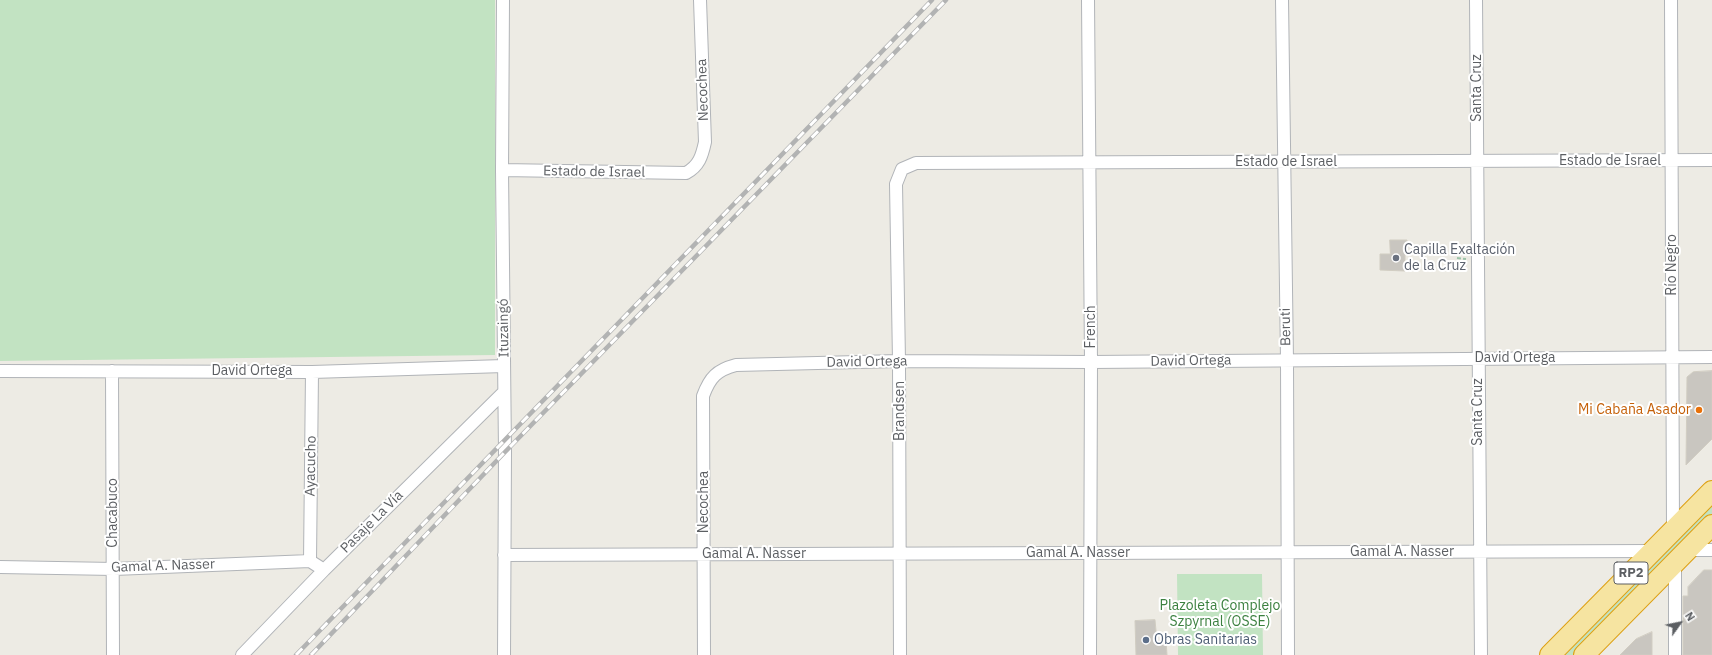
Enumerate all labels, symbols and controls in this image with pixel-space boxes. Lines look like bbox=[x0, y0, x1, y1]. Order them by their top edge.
street label: Santa Cruz bbox=[1469, 54, 1485, 122]
street label: Necochea bbox=[694, 58, 712, 122]
street label: Estado de Israel bbox=[1559, 153, 1661, 169]
street label: Estado de Israel bbox=[1235, 154, 1337, 170]
street label: Estado de Israel bbox=[543, 163, 645, 181]
street label: Río Negro bbox=[1664, 234, 1680, 296]
place label: Capilla Exaltación de la Cruz bbox=[1404, 242, 1515, 274]
marker: Capilla Exaltación de la Cruz bbox=[1391, 253, 1401, 263]
street label: Ituzaingó bbox=[495, 298, 513, 358]
street label: French bbox=[1083, 305, 1099, 349]
street label: Beruti bbox=[1277, 308, 1295, 346]
street label: David Ortega bbox=[1474, 350, 1556, 366]
street label: David Ortega bbox=[1150, 352, 1232, 370]
street label: David Ortega bbox=[826, 353, 908, 371]
street label: David Ortega bbox=[211, 363, 293, 379]
street label: Santa Cruz bbox=[1470, 378, 1486, 446]
street label: Brandsen bbox=[892, 381, 908, 441]
place label: Mi Cabaña Asador bbox=[1578, 402, 1691, 418]
marker: Mi Cabaña Asador bbox=[1694, 405, 1704, 415]
street label: Ayacucho bbox=[302, 435, 320, 497]
street label: Necochea bbox=[696, 471, 712, 533]
street label: Chacabuco bbox=[105, 478, 121, 548]
street label: Pasaje La Vía bbox=[337, 487, 407, 557]
street label: Gamal A. Nasser bbox=[1350, 544, 1454, 560]
street label: Gamal A. Nasser bbox=[1026, 545, 1130, 561]
street label: Gamal A. Nasser bbox=[702, 546, 806, 562]
street label: Gamal A. Nasser bbox=[111, 556, 215, 576]
road number: RP2 bbox=[1614, 562, 1648, 584]
park label: Plazoleta Complejo Szpyrnal (OSSE) bbox=[1160, 598, 1280, 630]
north arrow bbox=[1660, 603, 1700, 643]
text: N bbox=[1682, 609, 1698, 624]
place label: Obras Sanitarias bbox=[1154, 632, 1257, 648]
marker: Obras Sanitarias bbox=[1141, 635, 1151, 645]

